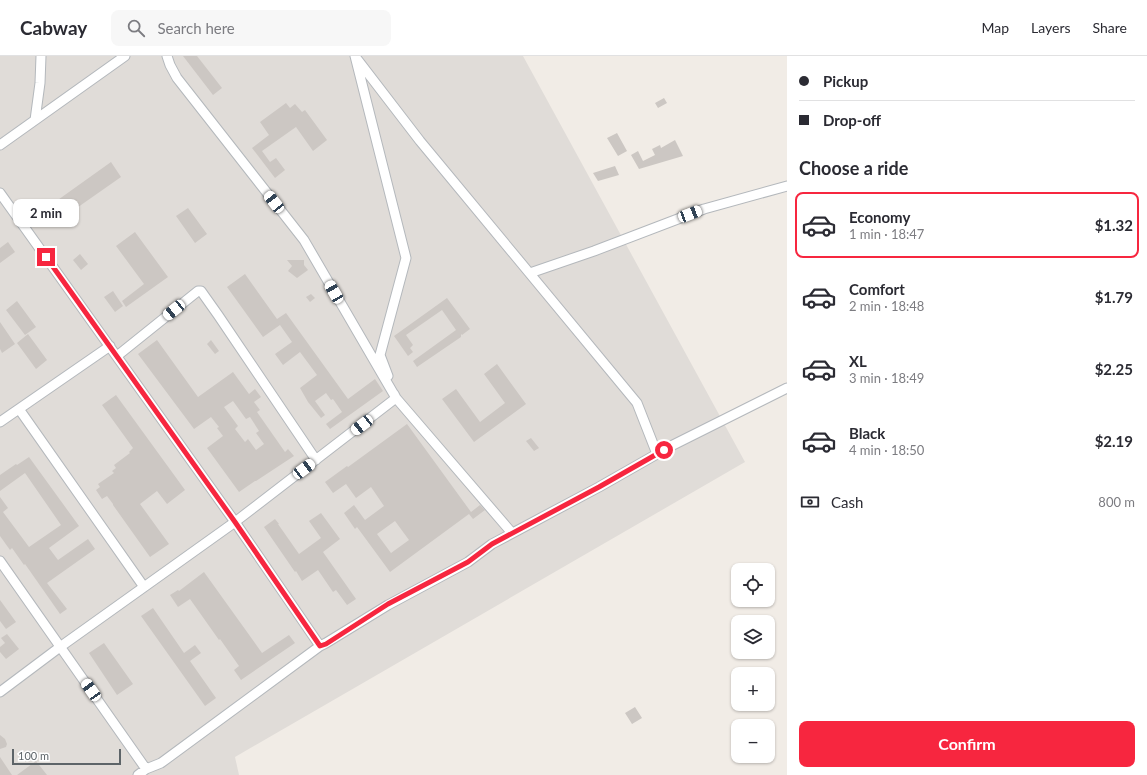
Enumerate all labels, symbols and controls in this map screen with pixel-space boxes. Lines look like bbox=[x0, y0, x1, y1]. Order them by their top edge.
search box bbox=[111, 10, 391, 46]
text: Cabway bbox=[20, 16, 87, 39]
icon: search bbox=[125, 17, 147, 39]
text: Search here bbox=[157, 19, 235, 37]
text: Map bbox=[981, 19, 1009, 36]
text: Layers bbox=[1031, 19, 1071, 36]
text: Share bbox=[1093, 19, 1127, 36]
text: Pickup bbox=[823, 72, 868, 90]
text: Drop-off bbox=[823, 111, 881, 129]
text: Choose a ride bbox=[799, 157, 908, 179]
car bbox=[262, 189, 286, 215]
callout: 2 min bbox=[13, 199, 79, 227]
car bbox=[677, 204, 703, 224]
text: 2 min bbox=[30, 205, 62, 221]
icon: car bbox=[801, 207, 837, 243]
text: Economy bbox=[849, 208, 910, 226]
text: $1.32 bbox=[1095, 216, 1133, 234]
text: 1 min · 18:47 bbox=[849, 226, 924, 242]
route end bbox=[37, 248, 55, 266]
car bbox=[323, 279, 345, 305]
icon: car bbox=[801, 279, 837, 315]
text: Comfort bbox=[849, 280, 905, 298]
text: $1.79 bbox=[1095, 288, 1133, 306]
car bbox=[161, 298, 187, 322]
text: 2 min · 18:48 bbox=[849, 298, 924, 314]
icon: car bbox=[801, 351, 837, 387]
text: XL bbox=[849, 352, 867, 370]
text: $2.25 bbox=[1095, 360, 1133, 378]
text: 3 min · 18:49 bbox=[849, 370, 924, 386]
car bbox=[349, 413, 375, 437]
icon: car bbox=[801, 423, 837, 459]
text: Black bbox=[849, 424, 885, 442]
text: $2.19 bbox=[1095, 432, 1133, 450]
route start bbox=[655, 441, 673, 459]
text: 4 min · 18:50 bbox=[849, 442, 924, 458]
car bbox=[291, 457, 317, 481]
icon: cash bbox=[799, 491, 821, 513]
text: Cash bbox=[831, 493, 863, 511]
text: 800 m bbox=[1098, 494, 1135, 510]
map controls bbox=[731, 563, 775, 763]
button: locate bbox=[731, 563, 775, 607]
button: layers bbox=[731, 615, 775, 659]
button: + bbox=[731, 667, 775, 711]
car bbox=[79, 677, 103, 703]
button: − bbox=[731, 719, 775, 763]
button: Confirm bbox=[799, 721, 1135, 767]
scale bar bbox=[12, 747, 121, 766]
text: 100 m bbox=[18, 749, 49, 762]

